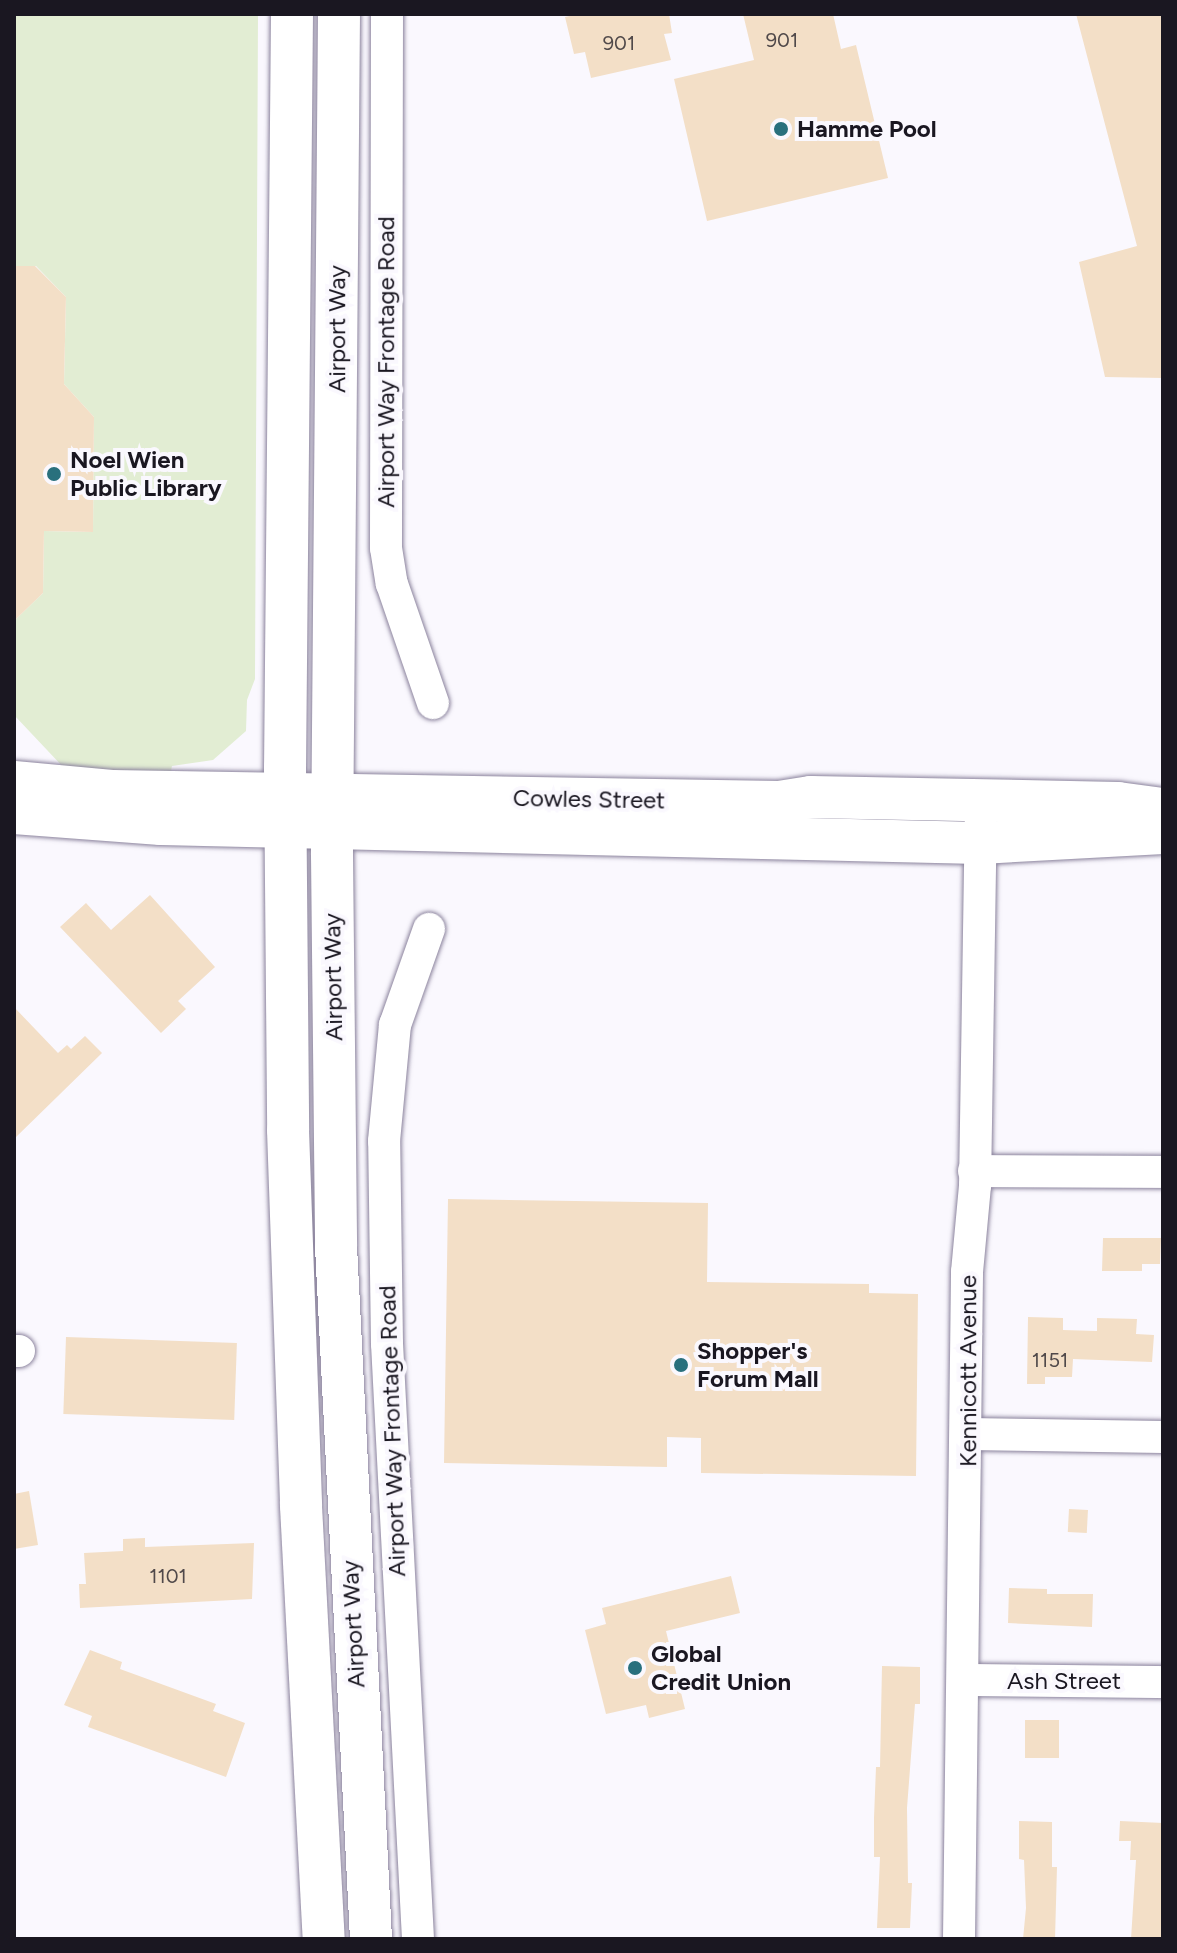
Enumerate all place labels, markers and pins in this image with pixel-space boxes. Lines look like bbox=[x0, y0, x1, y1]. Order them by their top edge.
place label: Hamme Pool bbox=[797, 115, 937, 143]
marker: Hamme Pool bbox=[772, 120, 790, 138]
place label: Noel Wien Public Library bbox=[70, 446, 222, 502]
marker: Noel Wien Public Library bbox=[45, 465, 63, 483]
place label: Shopper's Forum Mall bbox=[697, 1337, 819, 1393]
marker: Shopper's Forum Mall bbox=[672, 1356, 690, 1374]
place label: Global Credit Union bbox=[651, 1640, 791, 1696]
marker: Global Credit Union bbox=[626, 1659, 644, 1677]

